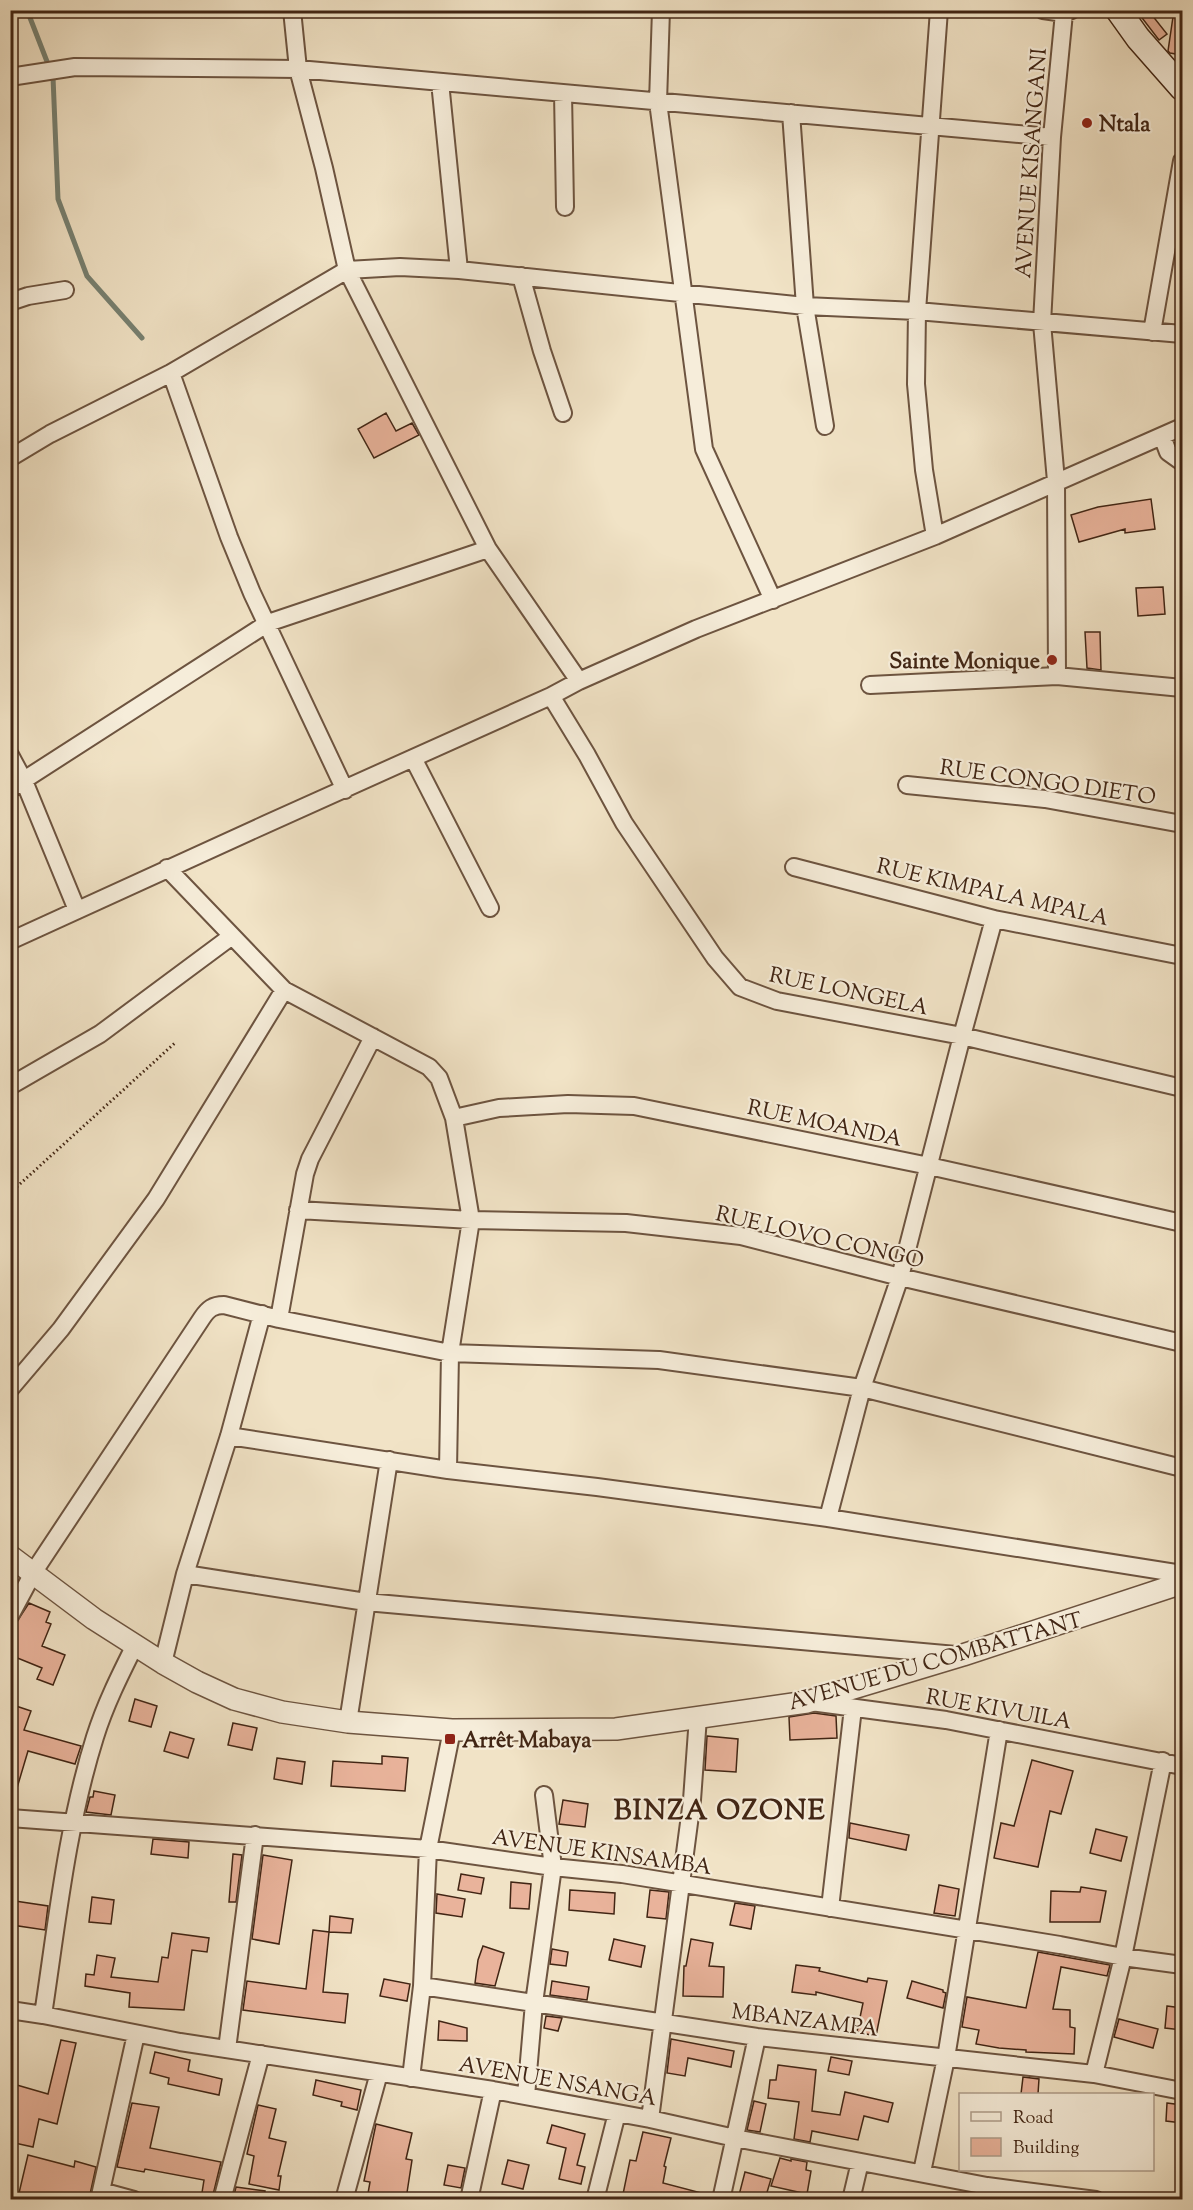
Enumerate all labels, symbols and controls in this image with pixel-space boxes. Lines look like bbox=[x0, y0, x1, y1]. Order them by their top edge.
street label: AVENUE KISANGANI bbox=[1009, 47, 1057, 280]
place label: Ntala bbox=[1099, 110, 1151, 142]
marker: Ntala bbox=[1080, 116, 1094, 130]
place label: Sainte Monique bbox=[889, 647, 1040, 679]
marker: Sainte Monique bbox=[1045, 653, 1059, 667]
street label: RUE CONGO DIETO bbox=[938, 753, 1158, 815]
street label: RUE KIMPALA MPALA bbox=[873, 852, 1112, 936]
street label: RUE LONGELA bbox=[766, 960, 931, 1025]
street label: RUE MOANDA bbox=[744, 1093, 905, 1157]
street label: RUE LOVO CONGO bbox=[712, 1199, 927, 1278]
street label: AVENUE DU COMBATTANT bbox=[785, 1605, 1087, 1720]
street label: RUE KIVUILA bbox=[923, 1682, 1074, 1740]
place label: Arrêt Mabaya bbox=[462, 1726, 592, 1758]
marker: Arrêt Mabaya bbox=[443, 1732, 457, 1746]
district label: BINZA OZONE bbox=[614, 1792, 826, 1832]
street label: AVENUE KINSAMBA bbox=[490, 1823, 714, 1885]
street label: MBANZAMPA bbox=[729, 1997, 880, 2047]
street label: AVENUE NSANGA bbox=[456, 2050, 659, 2116]
legend bbox=[959, 2093, 1154, 2171]
text: Road bbox=[1013, 2106, 1053, 2132]
text: Building bbox=[1013, 2136, 1079, 2162]

